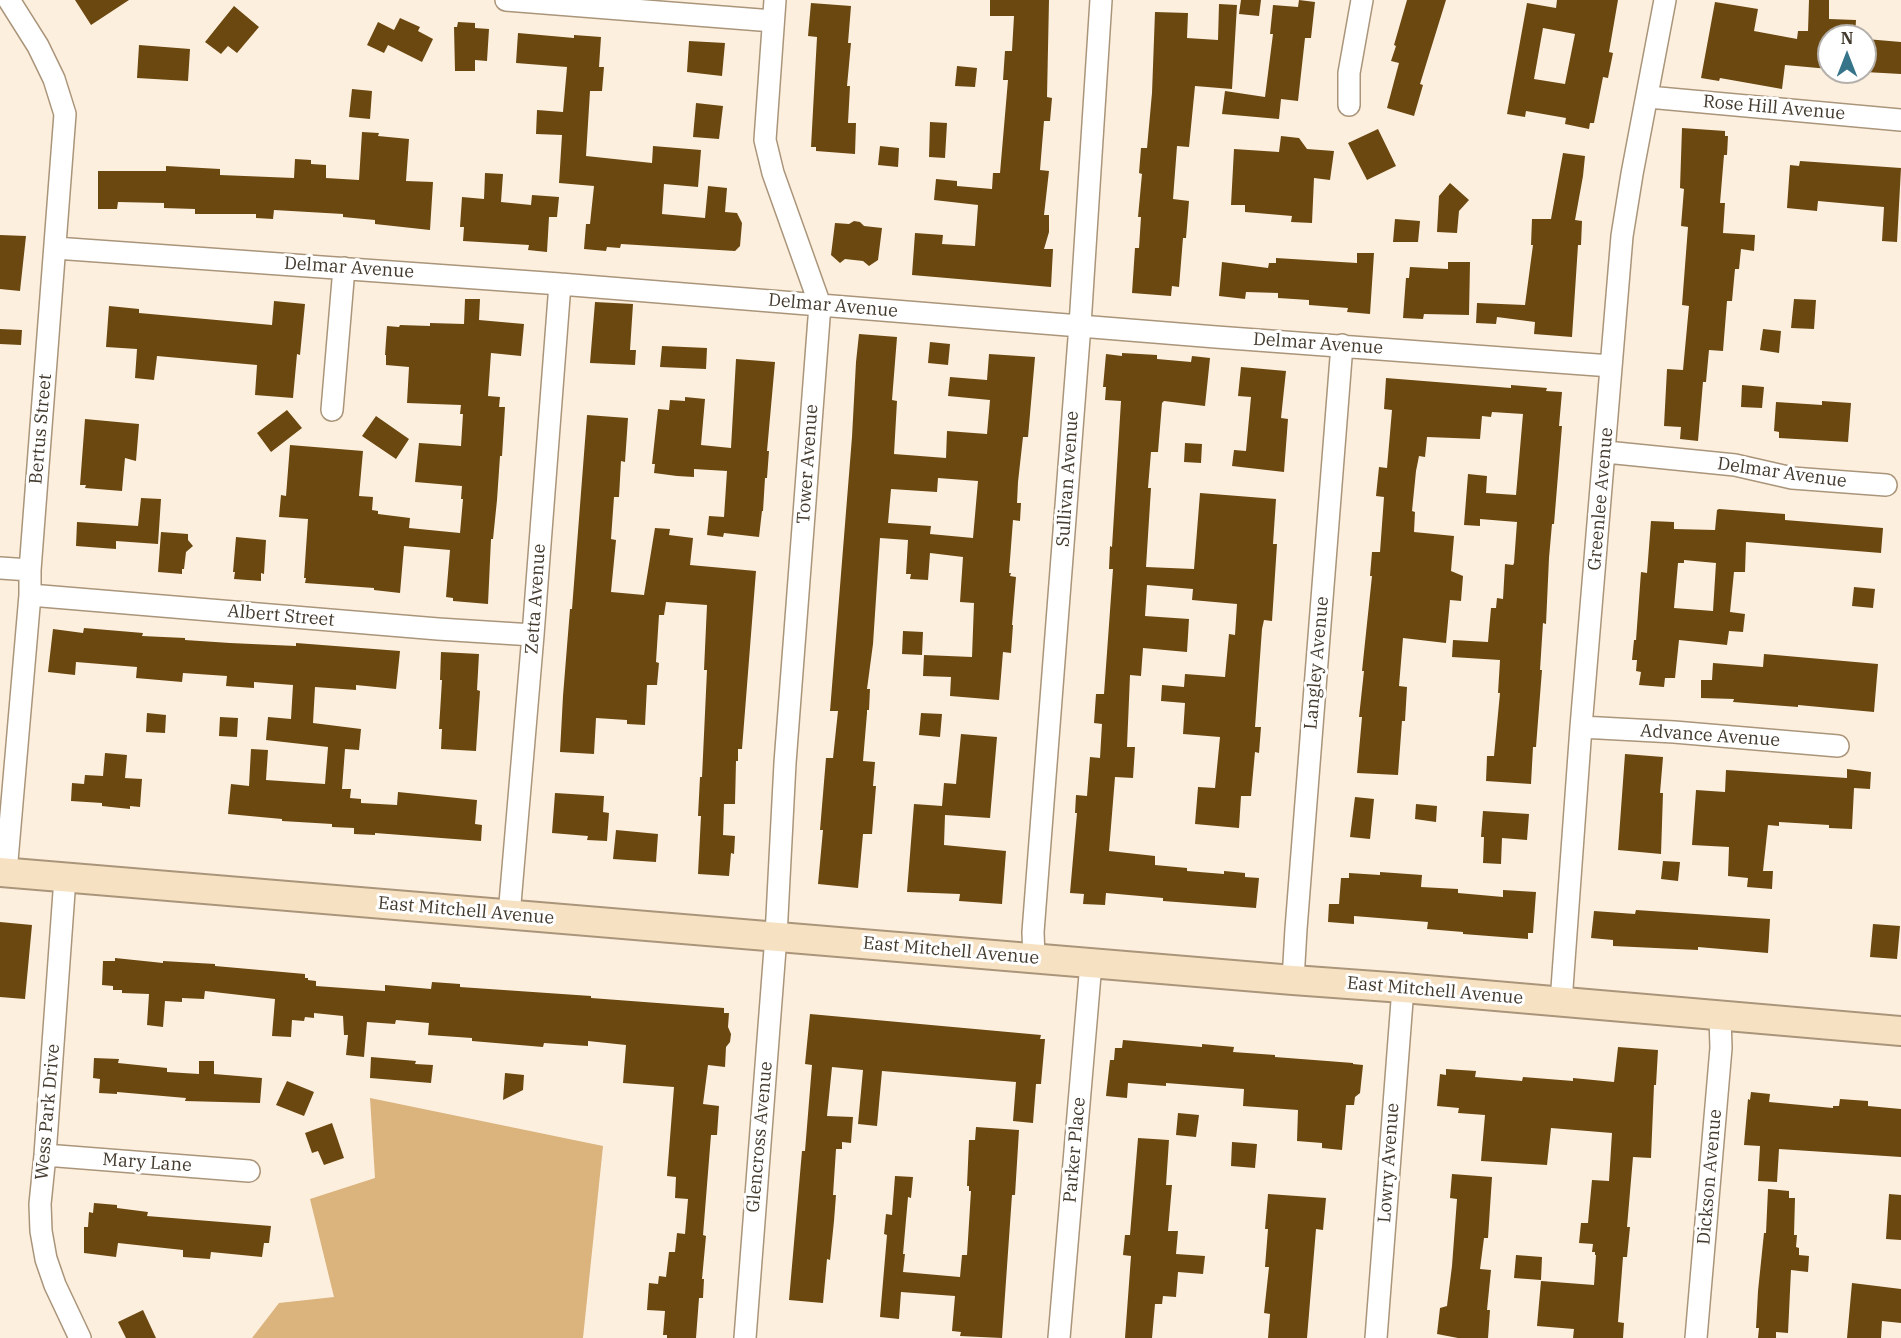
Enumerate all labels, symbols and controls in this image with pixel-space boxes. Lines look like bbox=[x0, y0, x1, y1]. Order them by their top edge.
north arrow bbox=[1817, 24, 1877, 84]
text: N bbox=[1841, 28, 1853, 48]
street label: Rose Hill Avenue bbox=[1702, 91, 1846, 125]
street label: Delmar Avenue bbox=[283, 253, 415, 283]
street label: Delmar Avenue bbox=[767, 290, 899, 322]
street label: Delmar Avenue bbox=[1252, 329, 1384, 359]
street label: Bertus Street bbox=[25, 373, 57, 485]
street label: Tower Avenue bbox=[793, 403, 823, 525]
street label: Sullivan Avenue bbox=[1052, 410, 1084, 548]
street label: Greenlee Avenue bbox=[1584, 426, 1618, 572]
street label: Delmar Avenue bbox=[1716, 453, 1848, 493]
street label: Zetta Avenue bbox=[521, 543, 551, 655]
street label: Langley Avenue bbox=[1300, 595, 1334, 731]
street label: Albert Street bbox=[227, 601, 335, 631]
street label: Advance Avenue bbox=[1639, 720, 1781, 752]
street label: East Mitchell Avenue bbox=[377, 893, 555, 929]
street label: East Mitchell Avenue bbox=[862, 933, 1040, 969]
street label: East Mitchell Avenue bbox=[1346, 973, 1524, 1009]
street label: Wess Park Drive bbox=[31, 1043, 65, 1181]
street label: Glencross Avenue bbox=[743, 1060, 777, 1214]
street label: Parker Place bbox=[1060, 1096, 1090, 1204]
street label: Lowry Avenue bbox=[1374, 1102, 1404, 1224]
street label: Dickson Avenue bbox=[1693, 1108, 1727, 1246]
street label: Mary Lane bbox=[102, 1149, 192, 1177]

